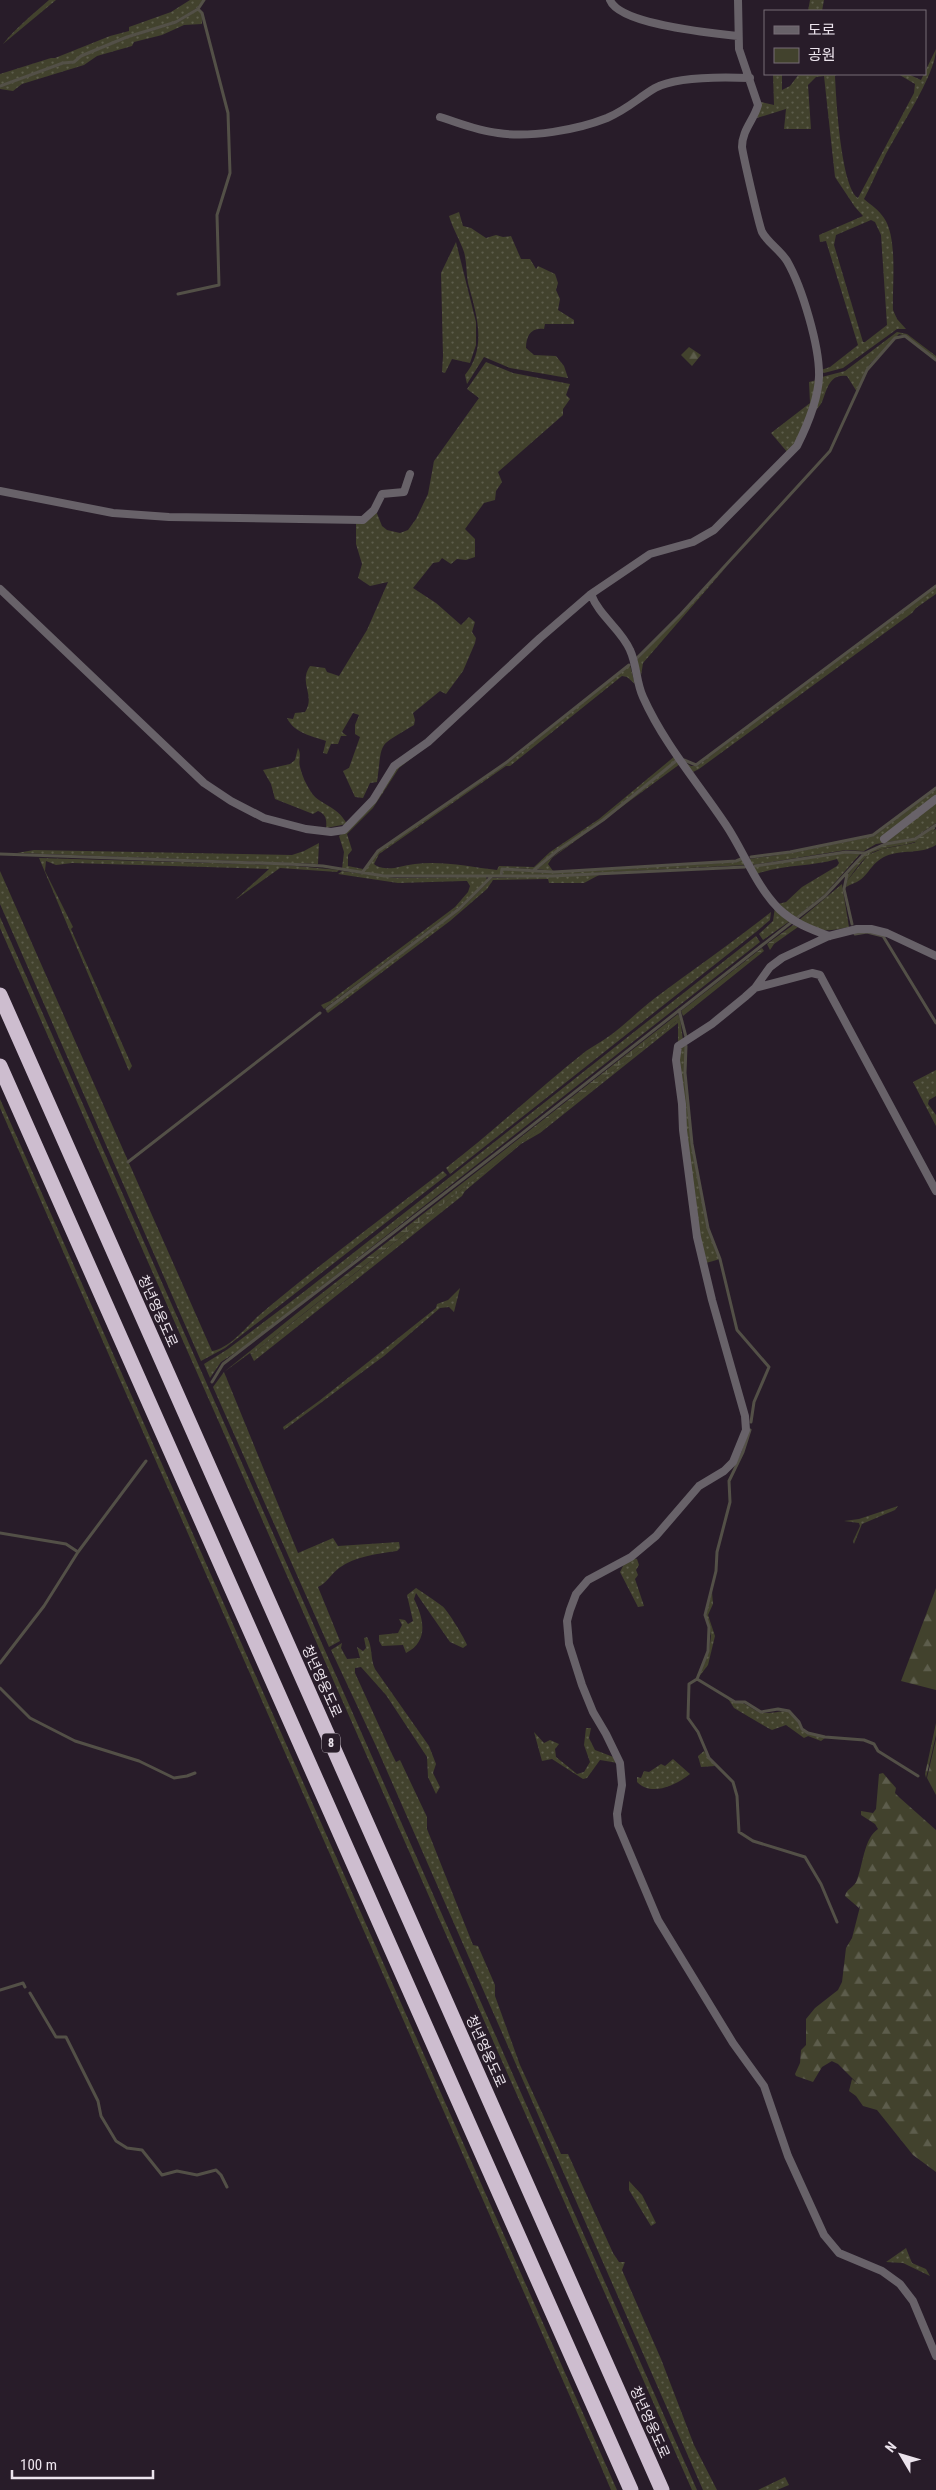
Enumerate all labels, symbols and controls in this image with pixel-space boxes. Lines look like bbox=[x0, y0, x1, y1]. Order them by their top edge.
legend bbox=[764, 10, 926, 75]
text: 도로 bbox=[808, 21, 836, 39]
text: 공원 bbox=[808, 46, 836, 64]
street label: 청년영웅도로 bbox=[135, 1272, 181, 1350]
street label: 청년영웅도로 bbox=[299, 1642, 345, 1720]
road number: 8 bbox=[322, 1734, 340, 1752]
street label: 청년영웅도로 bbox=[463, 2012, 509, 2090]
street label: 청년영웅도로 bbox=[627, 2383, 673, 2461]
north arrow bbox=[876, 2430, 926, 2480]
text: N bbox=[882, 2439, 900, 2455]
scale bar bbox=[12, 2448, 154, 2480]
text: 100 m bbox=[20, 2456, 57, 2474]

